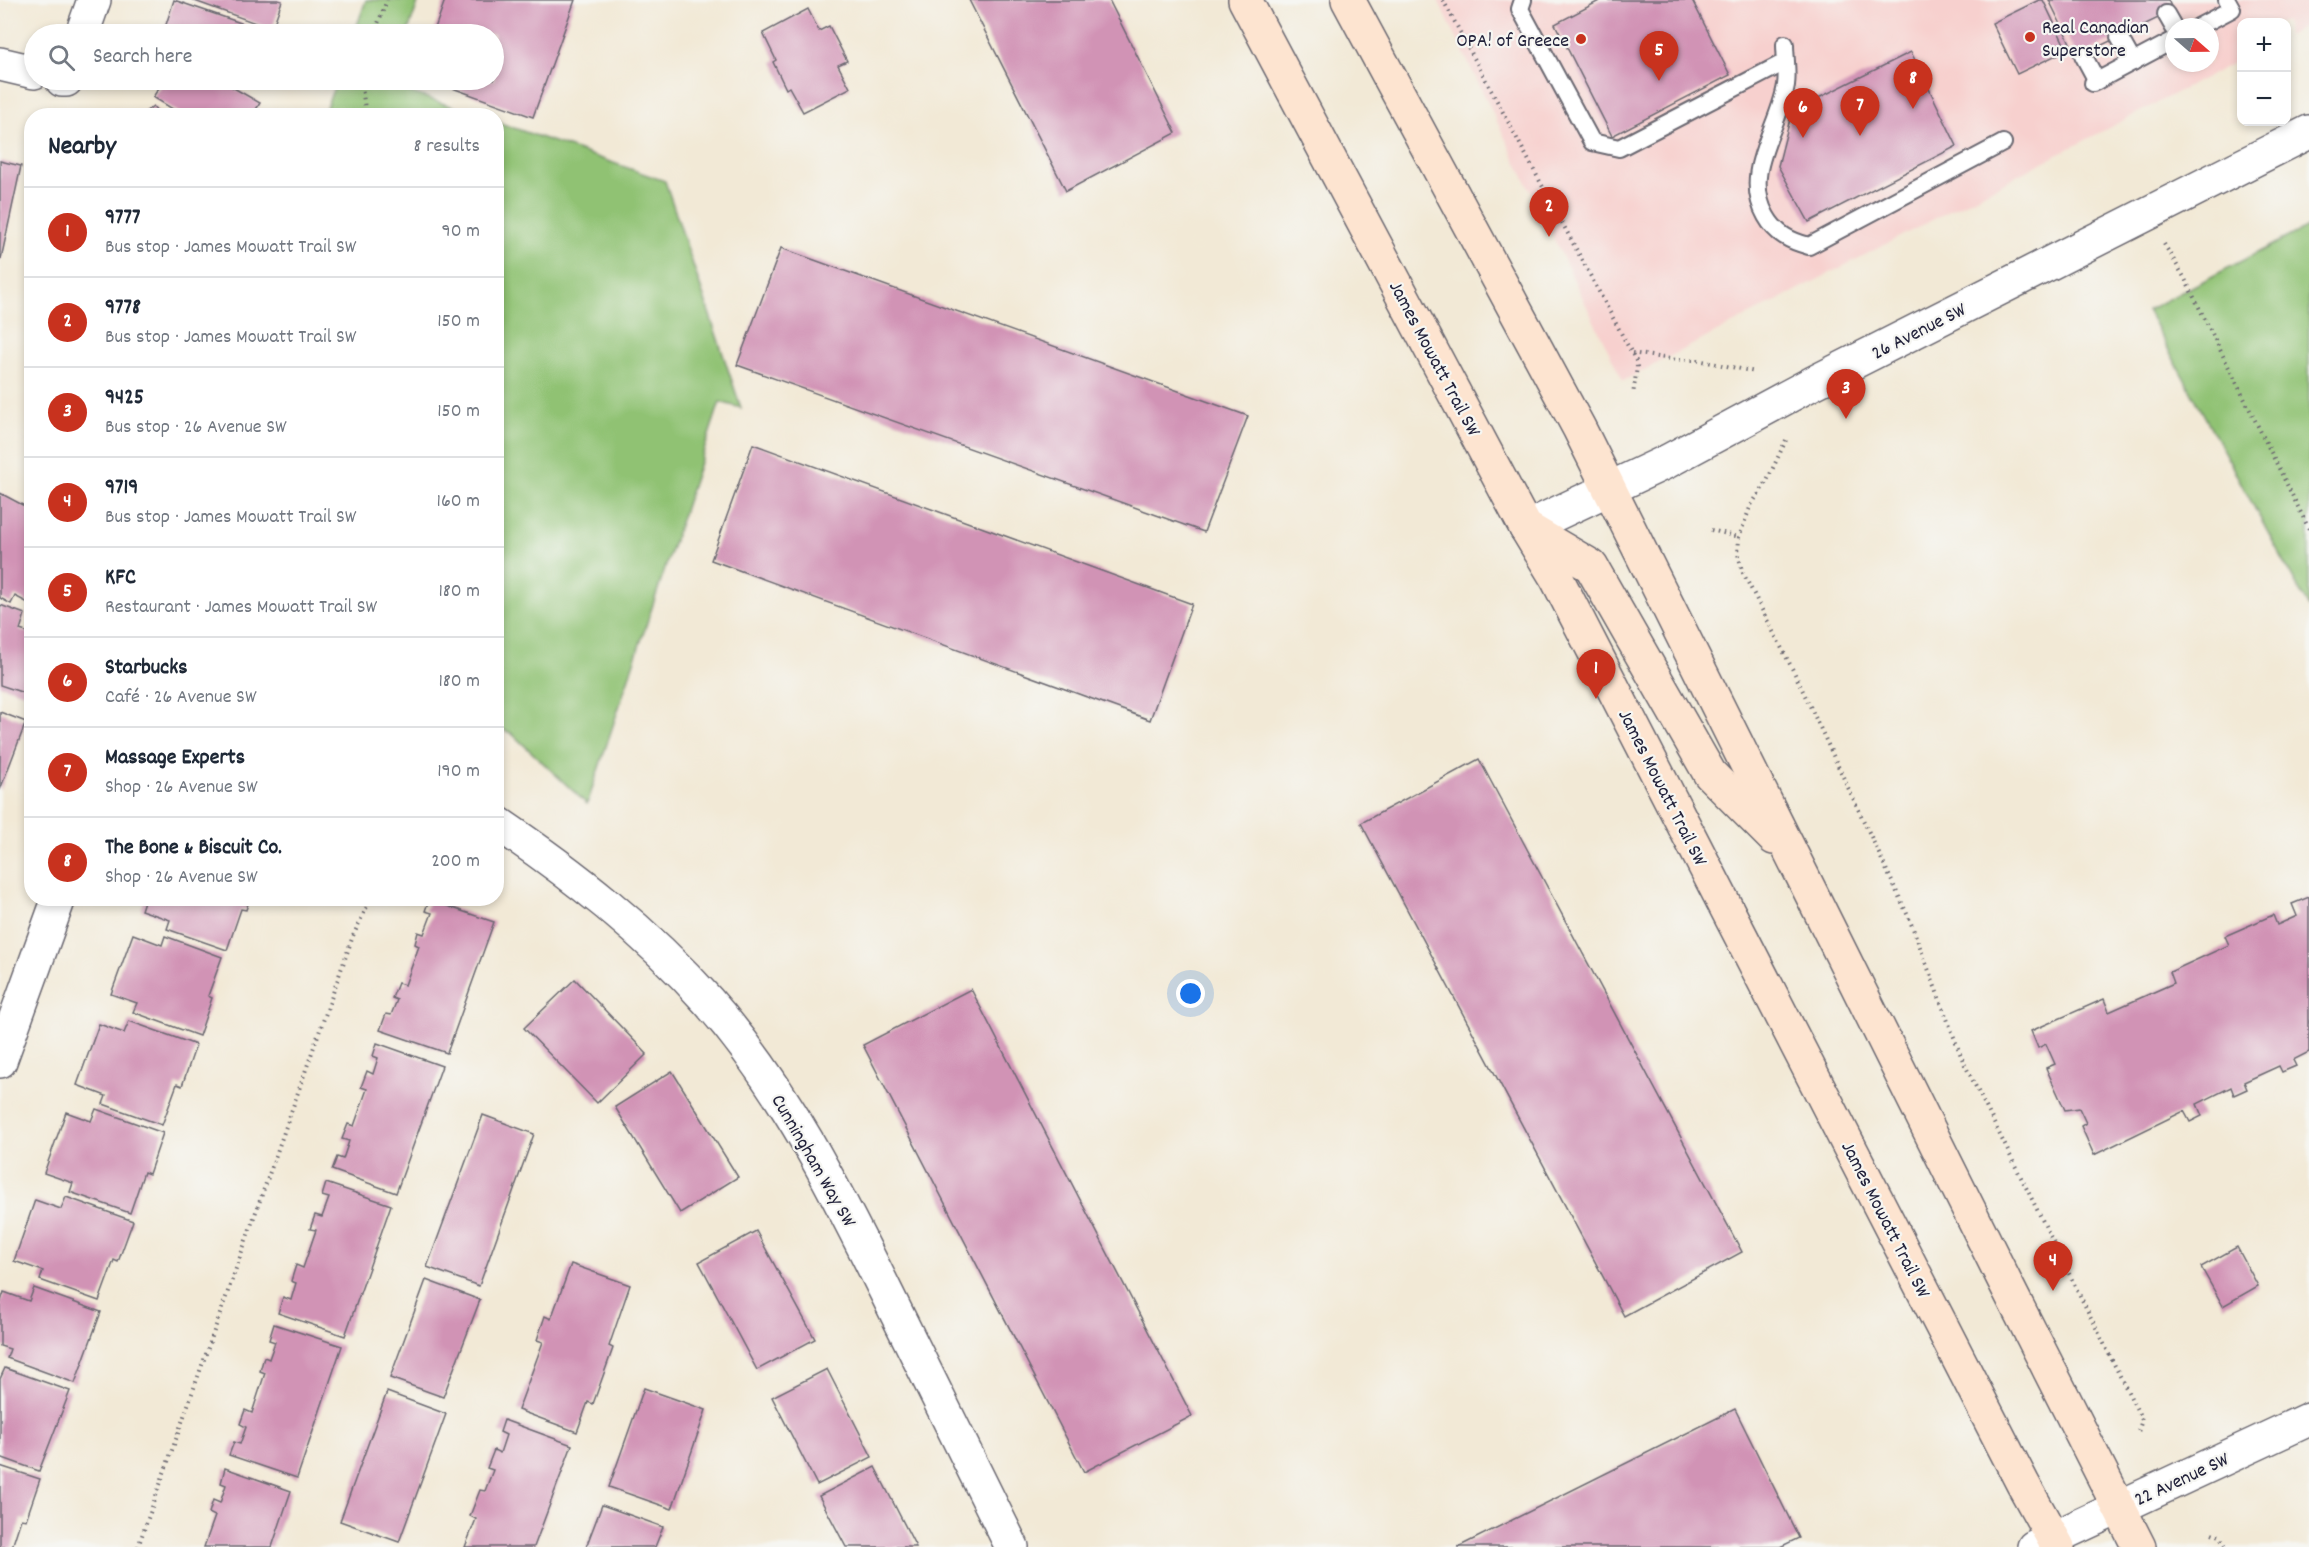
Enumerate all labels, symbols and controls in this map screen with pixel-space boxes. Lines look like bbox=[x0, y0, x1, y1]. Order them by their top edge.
place label: Real Canadian Superstore bbox=[2042, 15, 2149, 66]
north arrow bbox=[2165, 18, 2219, 72]
map controls bbox=[2237, 18, 2291, 126]
button: + bbox=[2237, 18, 2291, 72]
search box bbox=[24, 24, 504, 90]
place label: OPA! of Greece bbox=[1456, 28, 1569, 56]
marker: Real Canadian Superstore bbox=[2023, 30, 2037, 44]
marker: OPA! of Greece bbox=[1574, 32, 1588, 46]
pin: 5 bbox=[1640, 32, 1678, 81]
icon: search bbox=[45, 41, 78, 74]
text: Search here bbox=[93, 42, 192, 73]
pin: 8 bbox=[1894, 60, 1932, 109]
button: − bbox=[2237, 72, 2291, 126]
pin: 7 bbox=[1840, 86, 1880, 136]
pin: 6 bbox=[1784, 88, 1822, 138]
text: Nearby bbox=[48, 129, 116, 166]
text: 8 results bbox=[414, 133, 480, 161]
pin: 2 bbox=[1530, 188, 1568, 237]
text: 9777 bbox=[105, 203, 140, 234]
text: 1 bbox=[65, 218, 70, 246]
text: 90 m bbox=[442, 218, 480, 246]
text: Bus stop · James Mowatt Trail SW bbox=[105, 234, 356, 262]
street label: James Mowatt Trail SW bbox=[1380, 277, 1486, 443]
text: 9778 bbox=[105, 293, 141, 324]
street label: 26 Avenue SW bbox=[1867, 297, 1972, 368]
text: 2 bbox=[63, 308, 72, 336]
text: 150 m bbox=[437, 308, 480, 336]
text: Bus stop · James Mowatt Trail SW bbox=[105, 324, 356, 352]
pin: 3 bbox=[1826, 370, 1866, 419]
text: 9425 bbox=[105, 383, 144, 414]
text: 3 bbox=[63, 398, 72, 426]
text: 150 m bbox=[437, 398, 480, 426]
text: Bus stop · 26 Avenue SW bbox=[105, 414, 286, 442]
text: 9719 bbox=[105, 473, 138, 504]
text: 4 bbox=[63, 488, 72, 516]
text: 160 m bbox=[437, 488, 480, 516]
text: Bus stop · James Mowatt Trail SW bbox=[105, 504, 356, 532]
text: KFC bbox=[105, 563, 136, 594]
text: 5 bbox=[63, 578, 72, 606]
text: 180 m bbox=[438, 578, 480, 606]
text: Restaurant · James Mowatt Trail SW bbox=[105, 594, 377, 622]
pin: 1 bbox=[1576, 650, 1616, 699]
text: Starbucks bbox=[105, 653, 187, 684]
text: 6 bbox=[63, 668, 72, 696]
text: 180 m bbox=[438, 668, 480, 696]
text: Café · 26 Avenue SW bbox=[105, 684, 256, 712]
street label: James Mowatt Trail SW bbox=[1610, 705, 1713, 872]
text: Massage Experts bbox=[105, 743, 245, 774]
text: 7 bbox=[64, 758, 71, 786]
text: 190 m bbox=[437, 758, 480, 786]
text: Shop · 26 Avenue SW bbox=[105, 774, 258, 802]
text: The Bone & Biscuit Co. bbox=[105, 833, 282, 864]
text: 8 bbox=[63, 848, 72, 876]
text: 200 m bbox=[431, 848, 480, 876]
text: Shop · 26 Avenue SW bbox=[105, 864, 258, 892]
your location bbox=[1176, 979, 1205, 1008]
street label: Cunningham Way SW bbox=[763, 1090, 862, 1234]
street label: James Mowatt Trail SW bbox=[1833, 1137, 1936, 1304]
pin: 4 bbox=[2034, 1242, 2072, 1291]
street label: 22 Avenue SW bbox=[2130, 1446, 2235, 1515]

